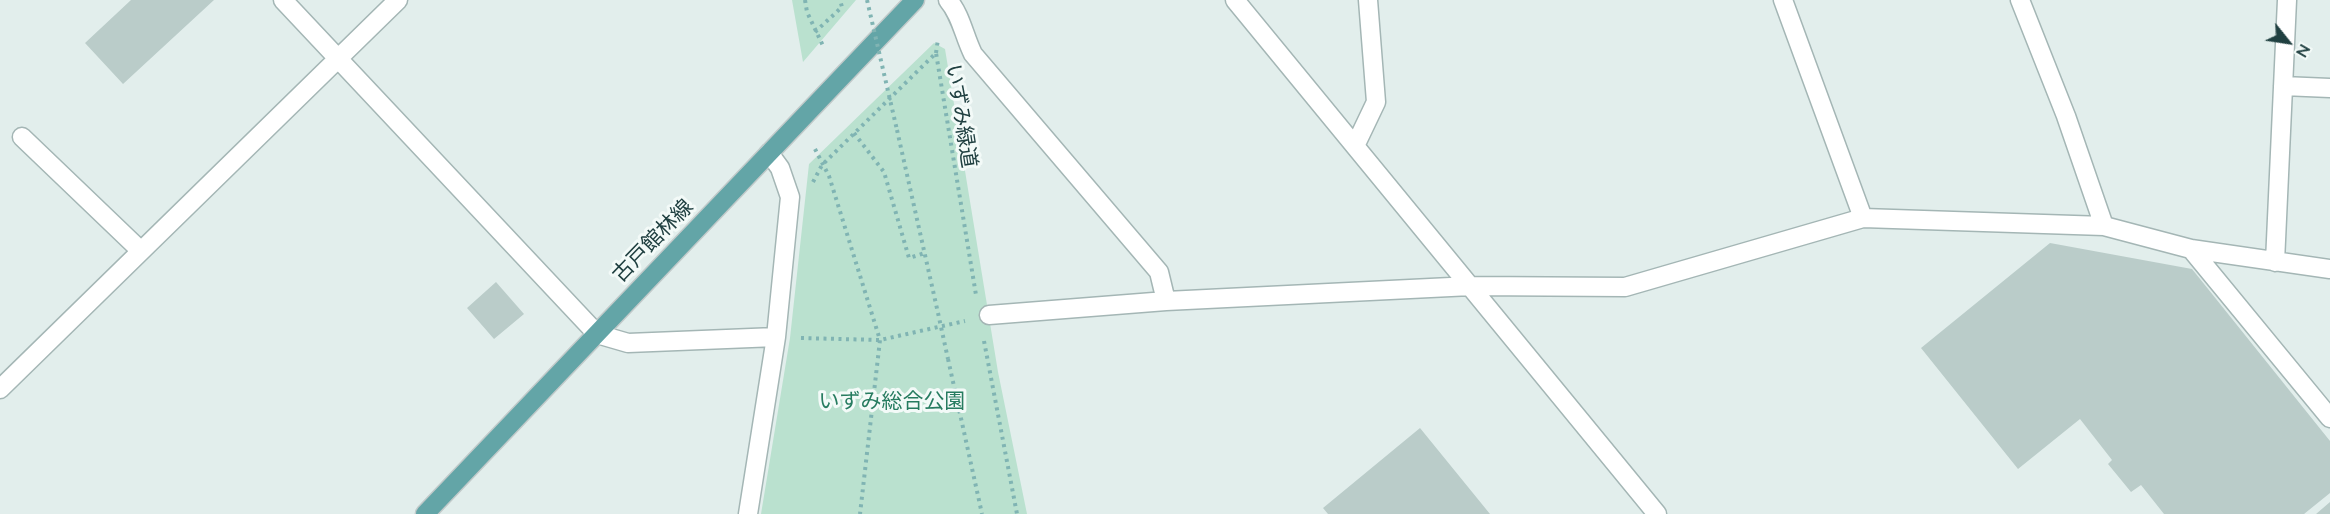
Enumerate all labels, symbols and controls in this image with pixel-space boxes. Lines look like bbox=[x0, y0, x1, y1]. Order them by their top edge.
north arrow bbox=[2258, 12, 2318, 72]
text: N bbox=[2292, 41, 2315, 61]
street label: いずみ緑道 bbox=[940, 62, 982, 170]
street label: 古戸館林線 bbox=[607, 194, 699, 288]
park label: いずみ総合公園 bbox=[819, 389, 965, 415]

